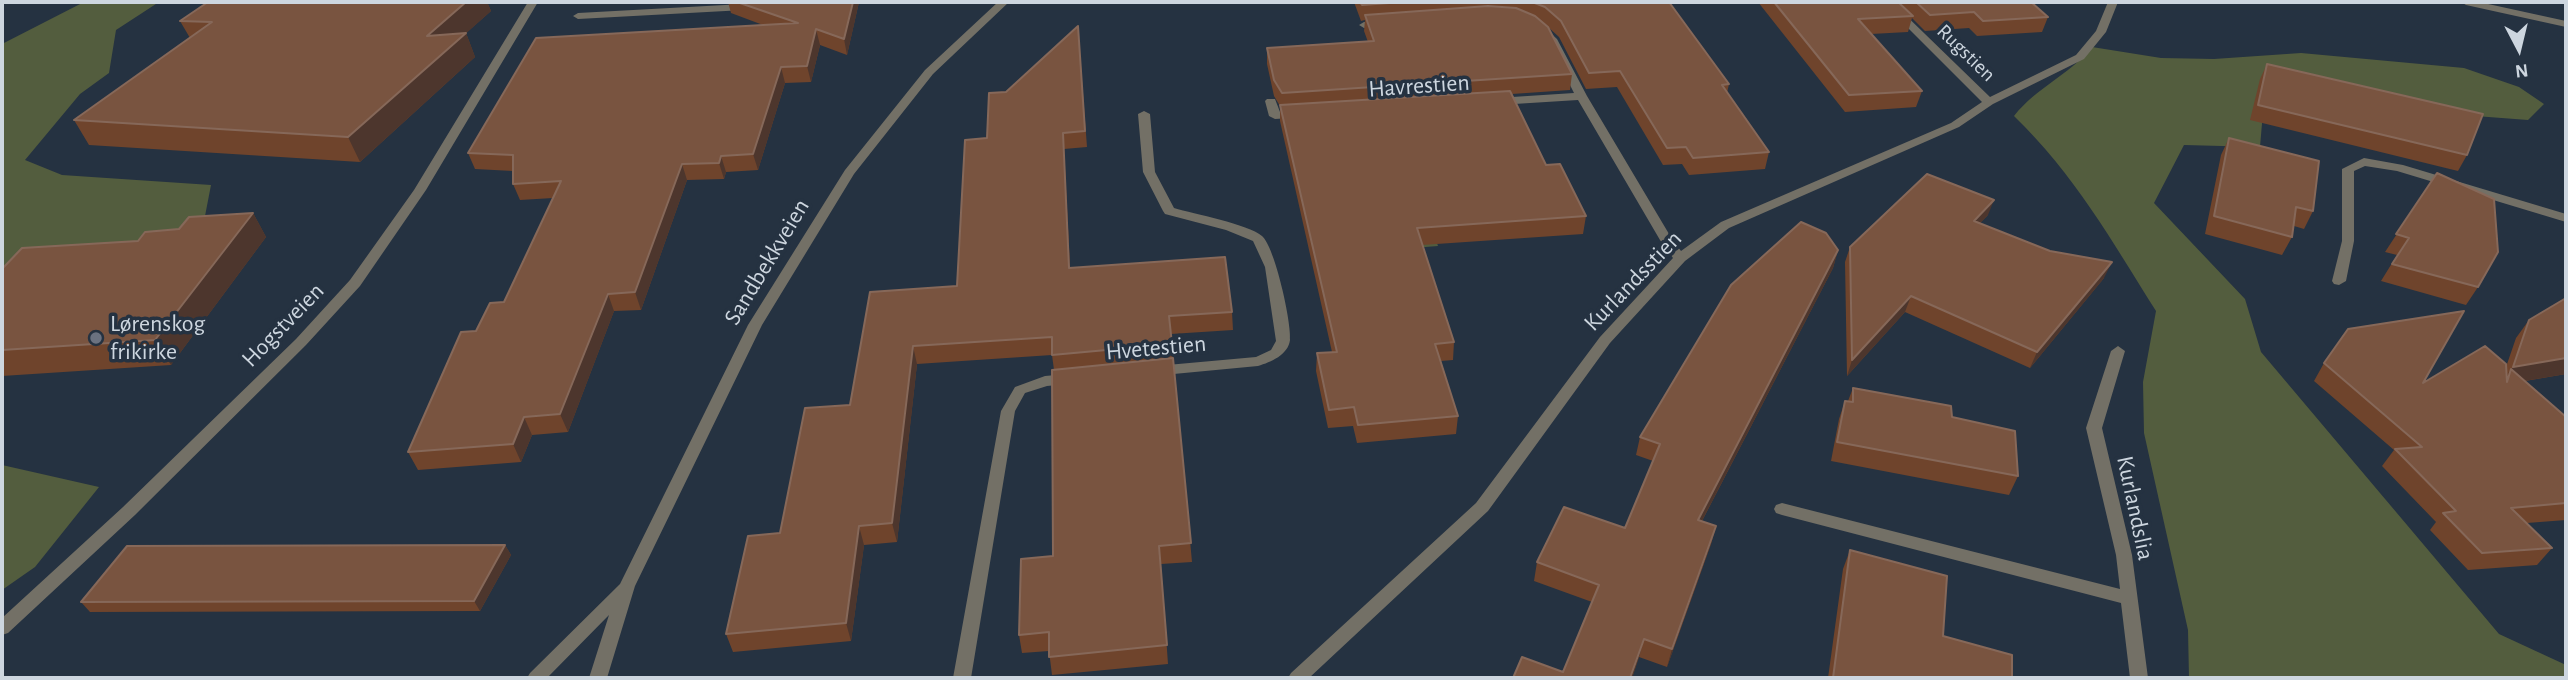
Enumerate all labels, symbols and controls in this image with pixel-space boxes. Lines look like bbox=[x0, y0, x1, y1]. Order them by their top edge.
north arrow bbox=[2484, 14, 2554, 84]
street label: Rugstien bbox=[1931, 19, 2001, 87]
text: N bbox=[2514, 60, 2529, 81]
street label: Havrestien bbox=[1367, 68, 1471, 104]
street label: Sandbekkveien bbox=[718, 194, 816, 330]
street label: Kurlandsstien bbox=[1578, 225, 1688, 337]
street label: Hogstveien bbox=[236, 277, 330, 373]
place label: Lørenskog frikirke bbox=[110, 310, 205, 366]
street label: Hvetestien bbox=[1105, 329, 1207, 367]
marker: Lørenskog frikirke bbox=[88, 330, 104, 346]
street label: Kurlandslia bbox=[2110, 453, 2160, 563]

